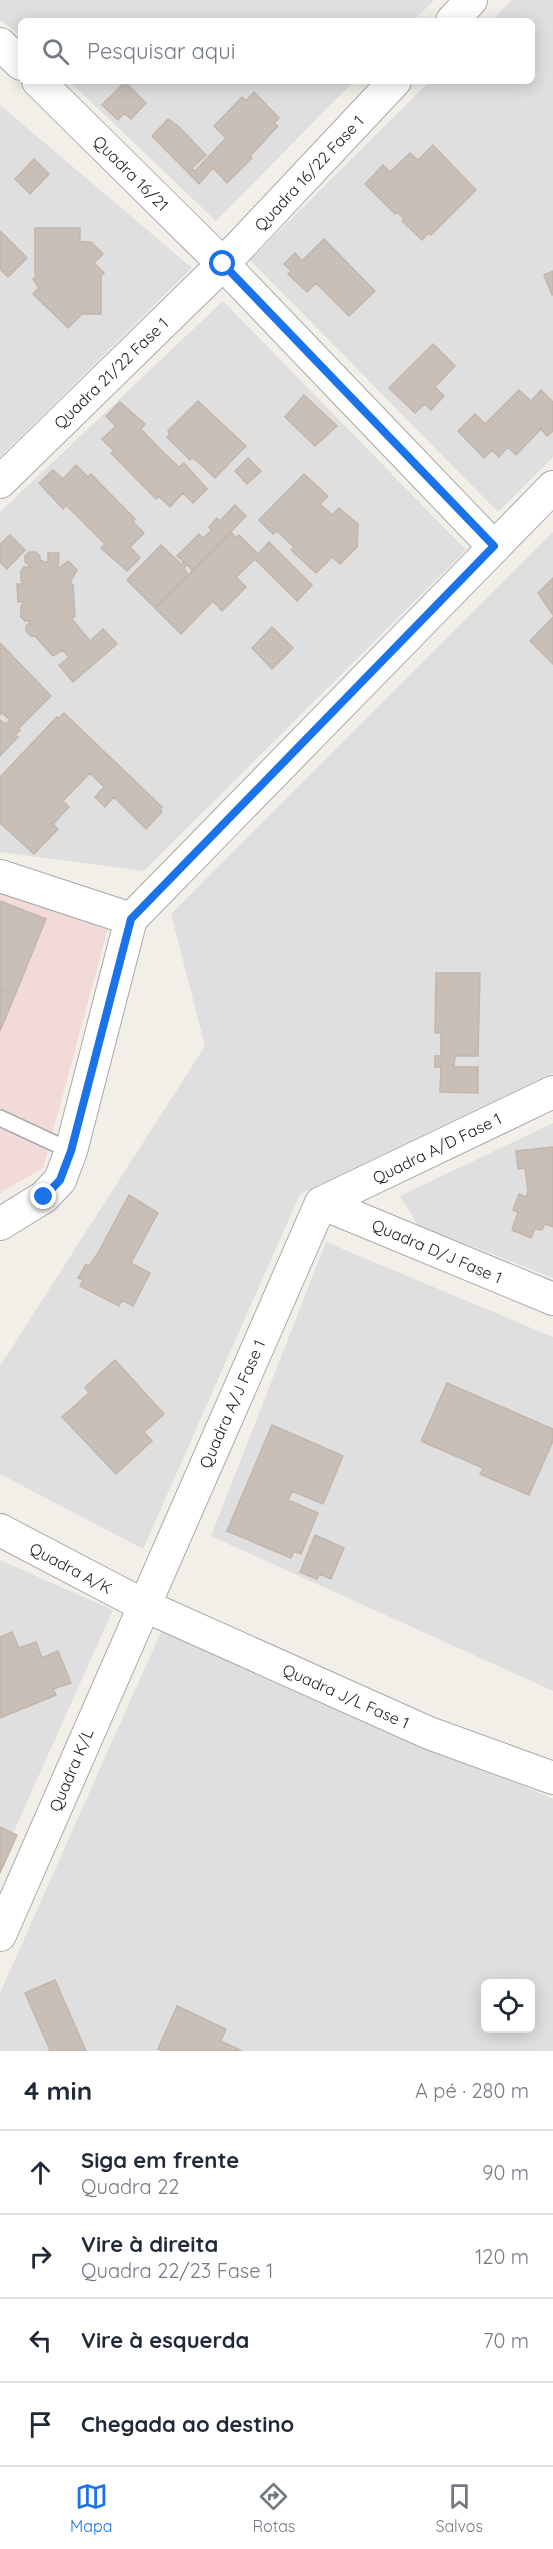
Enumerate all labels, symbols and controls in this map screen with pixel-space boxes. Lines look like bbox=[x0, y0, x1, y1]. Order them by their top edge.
search box bbox=[18, 18, 535, 84]
icon: search bbox=[39, 35, 72, 68]
text: Pesquisar aqui bbox=[87, 37, 235, 65]
street label: Quadra 16/22 Fase 1 bbox=[250, 111, 368, 235]
street label: Quadra 16/21 bbox=[89, 131, 173, 215]
route start bbox=[209, 250, 235, 276]
street label: Quadra 21/22 Fase 1 bbox=[50, 313, 172, 433]
street label: Quadra A/D Fase 1 bbox=[369, 1108, 505, 1188]
route end bbox=[30, 1183, 56, 1209]
street label: Quadra D/J Fase 1 bbox=[369, 1215, 505, 1287]
street label: Quadra A/J Fase 1 bbox=[195, 1337, 269, 1471]
street label: Quadra A/K bbox=[26, 1538, 116, 1598]
street label: Quadra J/L Fase 1 bbox=[280, 1659, 412, 1733]
street label: Quadra K/L bbox=[44, 1725, 98, 1815]
map controls bbox=[481, 1979, 535, 2033]
button: locate bbox=[481, 1979, 535, 2033]
text: 4 min bbox=[24, 2074, 92, 2107]
text: A pé · 280 m bbox=[415, 2078, 529, 2103]
text: Siga em frente bbox=[81, 2146, 239, 2174]
icon: ahead bbox=[24, 2156, 57, 2189]
text: 90 m bbox=[482, 2160, 529, 2185]
text: Quadra 22 bbox=[81, 2174, 179, 2199]
text: Vire à direita bbox=[81, 2230, 218, 2258]
icon: right bbox=[24, 2240, 57, 2273]
text: 120 m bbox=[475, 2244, 529, 2269]
text: Quadra 22/23 Fase 1 bbox=[81, 2258, 273, 2283]
icon: left bbox=[24, 2324, 57, 2357]
text: Vire à esquerda bbox=[81, 2326, 249, 2354]
text: 70 m bbox=[483, 2328, 529, 2353]
icon: arrive bbox=[24, 2408, 57, 2441]
text: Chegada ao destino bbox=[81, 2410, 294, 2438]
tab: Mapa bbox=[70, 2480, 112, 2536]
tab: Rotas bbox=[252, 2480, 295, 2536]
tab: Salvos bbox=[435, 2480, 483, 2536]

